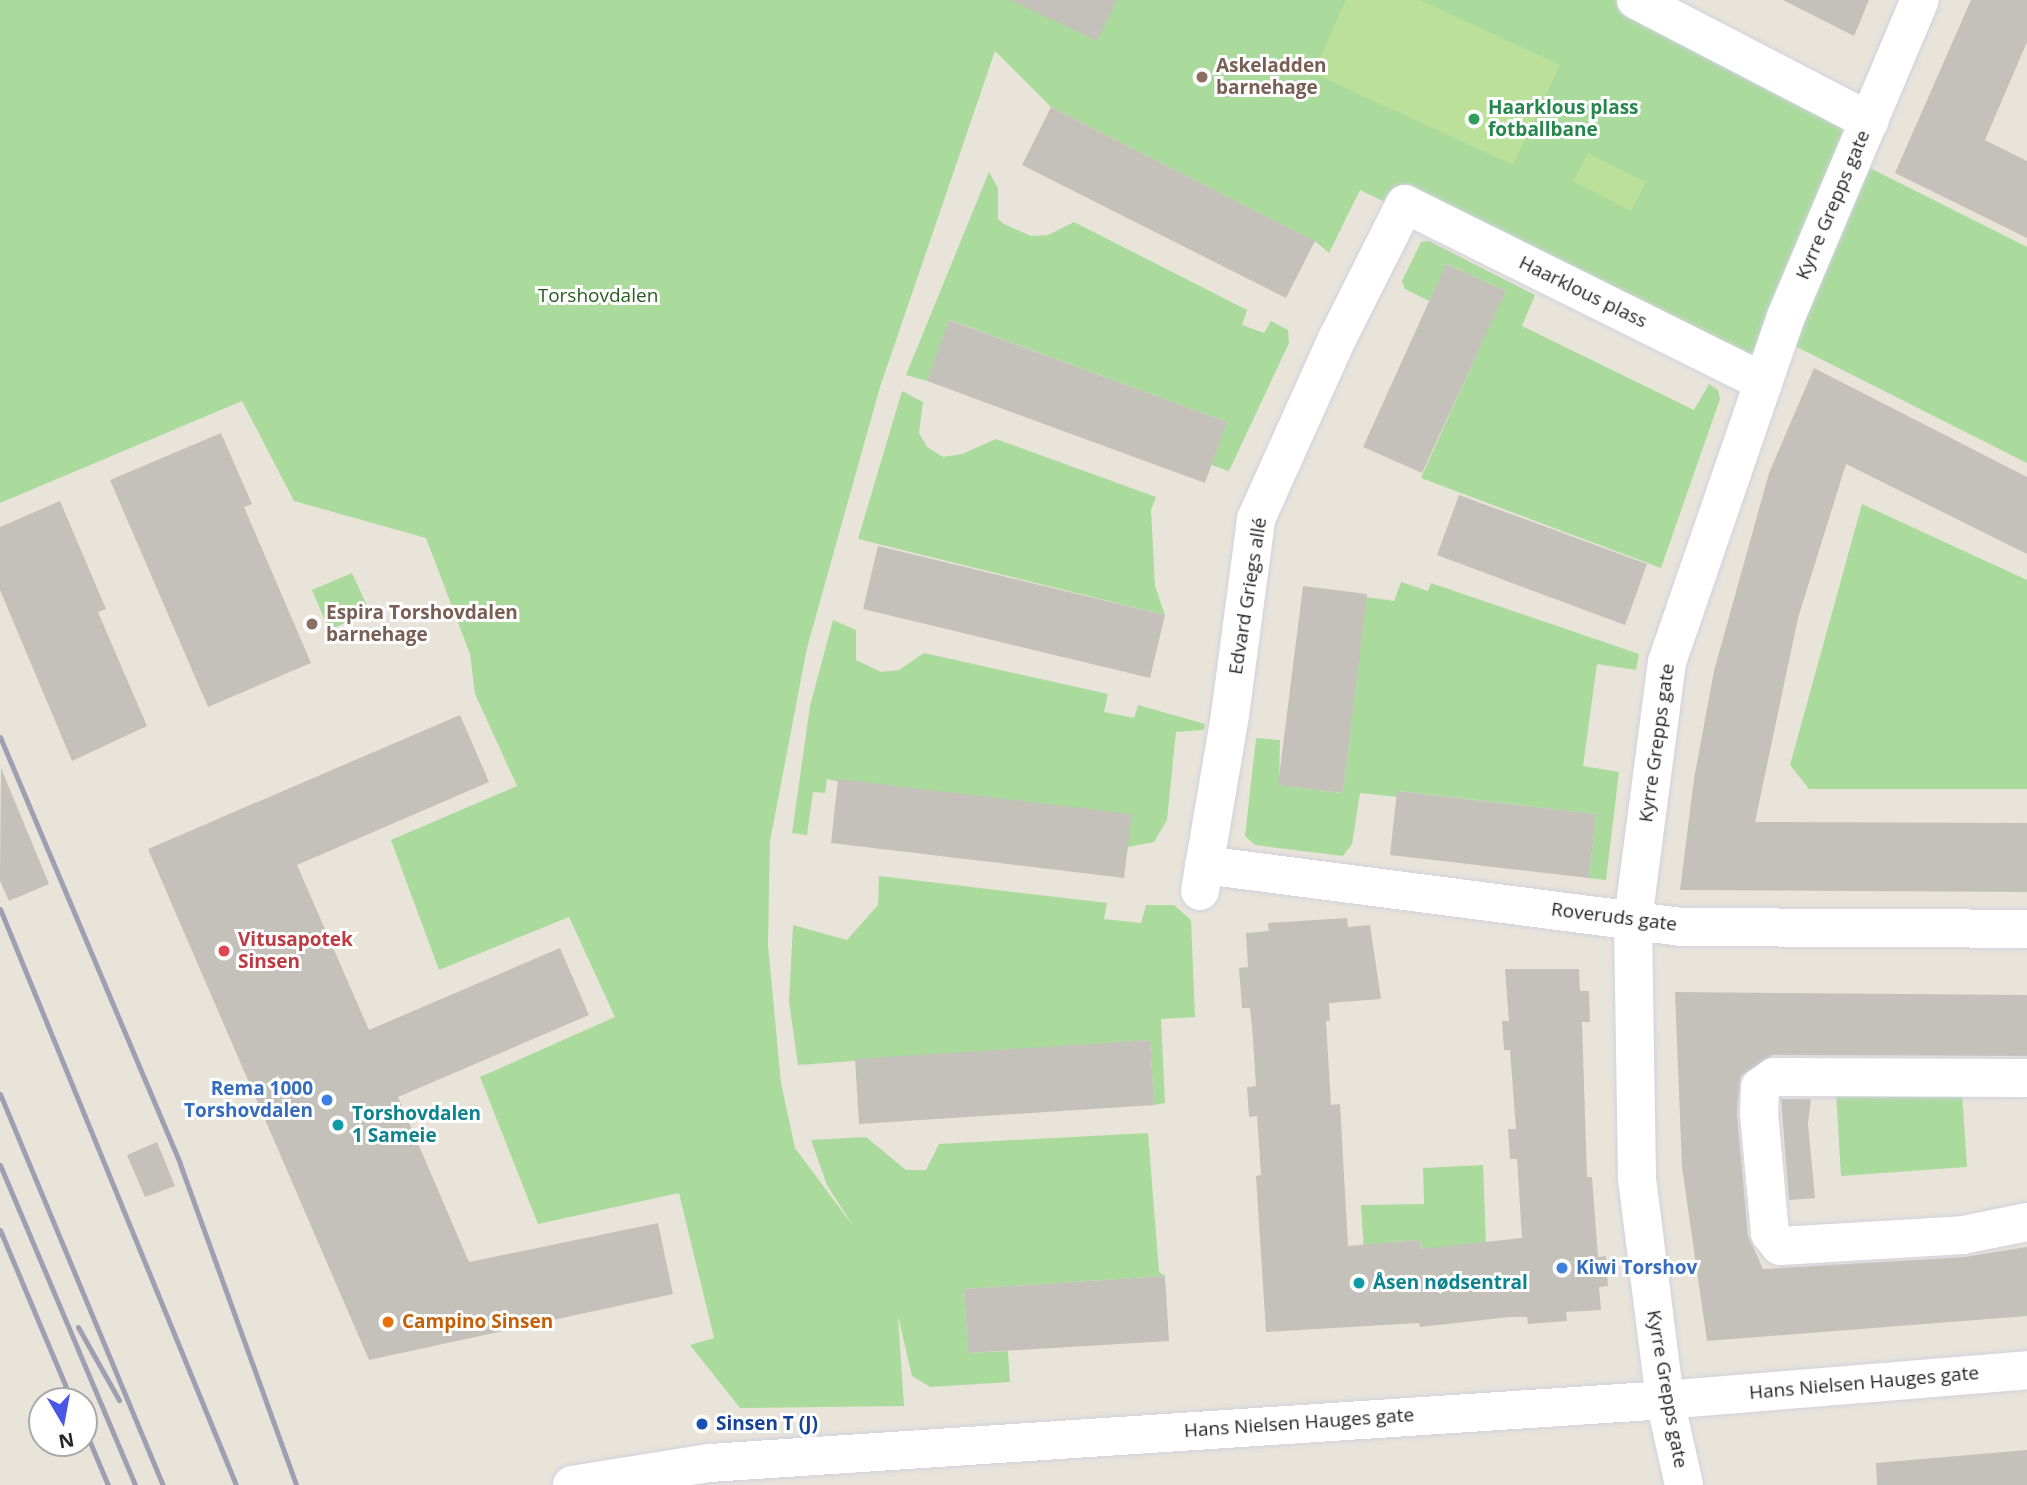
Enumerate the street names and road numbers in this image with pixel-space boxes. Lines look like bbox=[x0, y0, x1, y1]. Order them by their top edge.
street label: Kyrre Grepps gate bbox=[1791, 127, 1875, 283]
street label: Haarklous plass bbox=[1515, 251, 1651, 333]
street label: Edvard Griegs allé bbox=[1224, 516, 1272, 676]
street label: Kyrre Grepps gate bbox=[1635, 662, 1679, 824]
street label: Roveruds gate bbox=[1550, 898, 1678, 936]
street label: Kyrre Grepps gate bbox=[1642, 1308, 1692, 1470]
street label: Hans Nielsen Hauges gate bbox=[1748, 1362, 1980, 1404]
street label: Hans Nielsen Hauges gate bbox=[1183, 1404, 1415, 1442]

